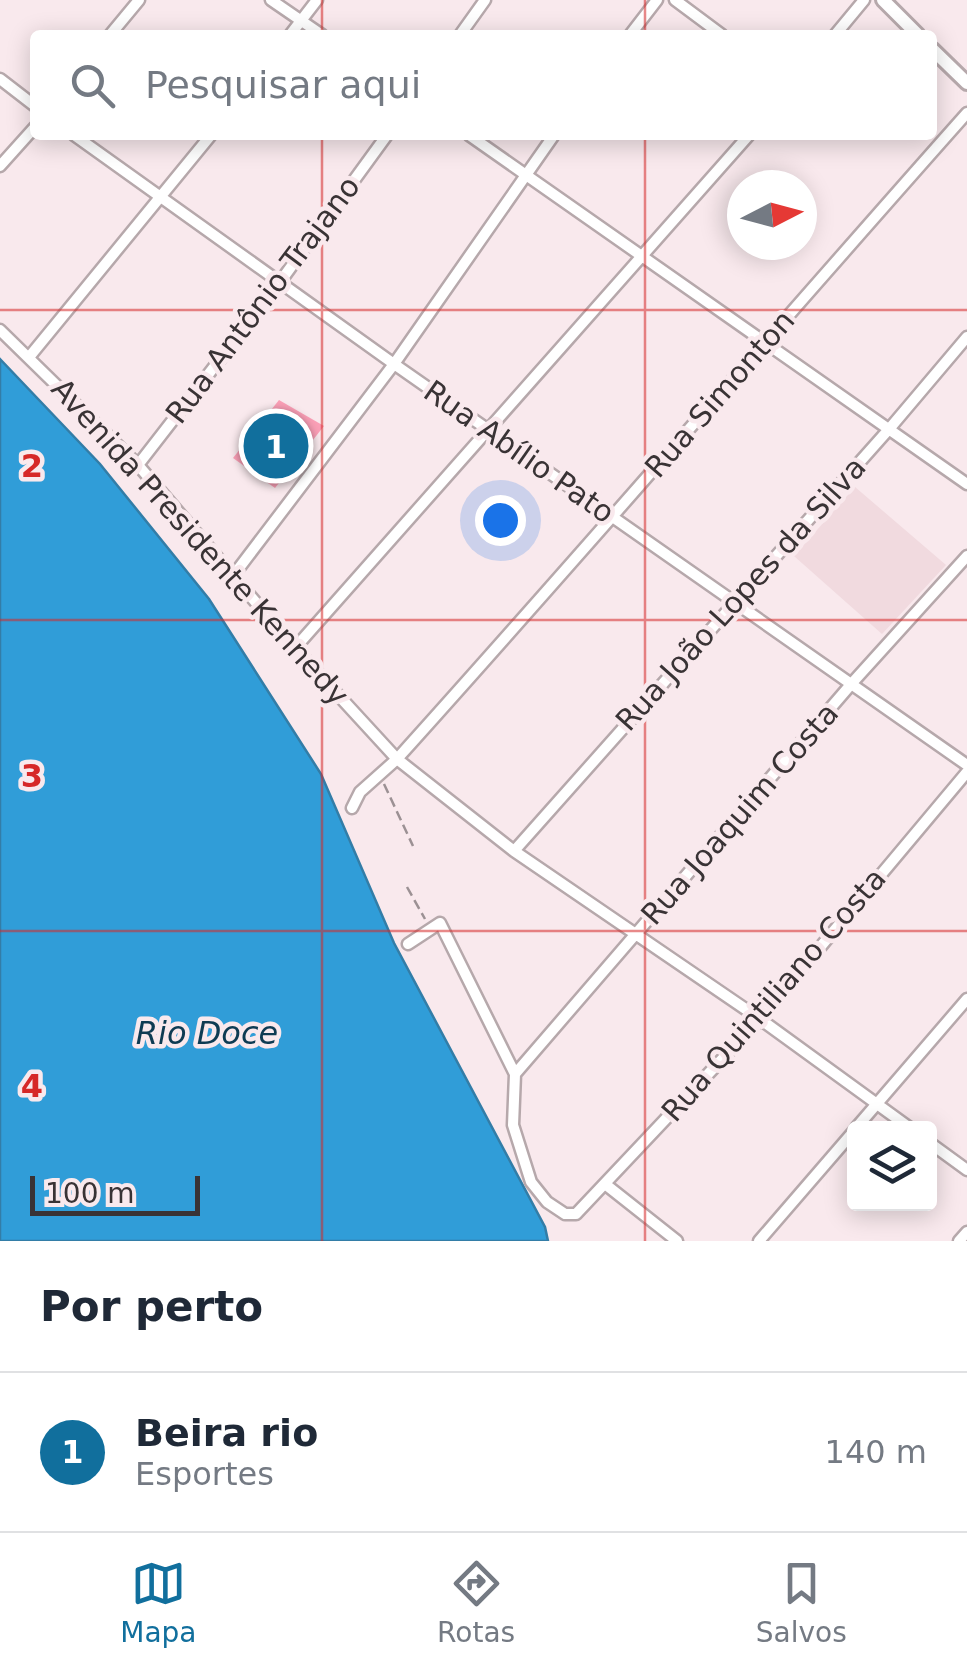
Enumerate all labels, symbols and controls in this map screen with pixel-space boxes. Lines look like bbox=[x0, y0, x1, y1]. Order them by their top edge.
search box bbox=[30, 30, 937, 140]
icon: search bbox=[65, 58, 120, 113]
text: Pesquisar aqui bbox=[145, 63, 421, 107]
street label: Rua Antônio Trajano bbox=[158, 169, 367, 430]
north arrow bbox=[727, 170, 817, 260]
street label: Rua Simonton bbox=[638, 303, 802, 484]
street label: Avenida Presidente Kennedy bbox=[44, 371, 356, 712]
street label: Rua Abílio Pato bbox=[417, 373, 621, 530]
pin: 1 bbox=[244, 408, 308, 484]
text: 2 bbox=[21, 447, 43, 485]
street label: Rua João Lopes da Silva bbox=[609, 450, 873, 738]
your location bbox=[475, 495, 526, 546]
street label: Rua Joaquim Costa bbox=[634, 696, 845, 932]
text: 3 bbox=[21, 757, 43, 795]
street label: Rua Quintiliano Costa bbox=[654, 861, 893, 1128]
water label: Rio Doce bbox=[136, 1014, 278, 1052]
text: 4 bbox=[21, 1067, 43, 1105]
map controls bbox=[847, 1121, 937, 1211]
button: layers bbox=[847, 1121, 937, 1211]
scale bar bbox=[30, 1171, 200, 1216]
text: 100 m bbox=[45, 1177, 135, 1210]
text: Por perto bbox=[40, 1282, 263, 1331]
text: Beira rio bbox=[135, 1411, 318, 1455]
text: 1 bbox=[61, 1433, 84, 1471]
text: 140 m bbox=[825, 1433, 927, 1471]
text: Esportes bbox=[135, 1455, 274, 1493]
tab: Mapa bbox=[120, 1556, 197, 1649]
tab: Rotas bbox=[437, 1556, 515, 1649]
tab: Salvos bbox=[756, 1556, 847, 1649]

